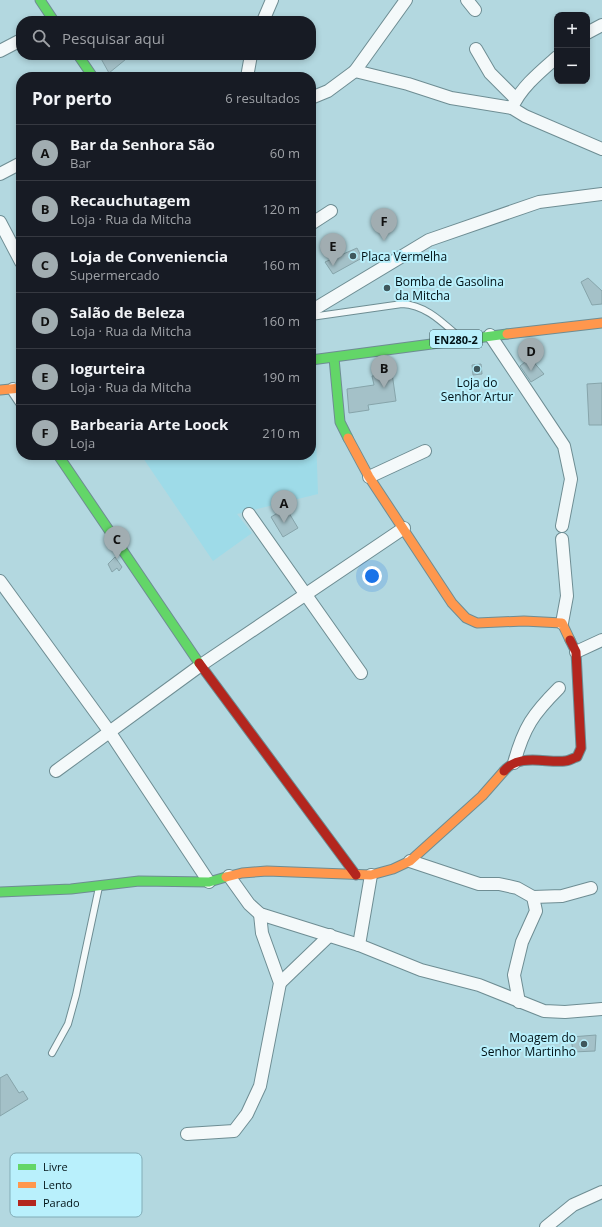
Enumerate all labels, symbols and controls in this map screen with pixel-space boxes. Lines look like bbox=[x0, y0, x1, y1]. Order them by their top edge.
map controls bbox=[554, 12, 590, 84]
button: + bbox=[554, 12, 590, 48]
search box bbox=[16, 16, 316, 60]
icon: search bbox=[30, 27, 52, 49]
text: Pesquisar aqui bbox=[62, 28, 165, 48]
button: − bbox=[554, 48, 590, 84]
text: Por perto bbox=[32, 87, 112, 110]
text: 6 resultados bbox=[225, 89, 300, 107]
text: Bar da Senhora São bbox=[70, 134, 215, 154]
text: A bbox=[41, 144, 49, 162]
text: 60 m bbox=[270, 144, 300, 162]
text: Bar bbox=[70, 154, 91, 172]
text: Recauchutagem bbox=[70, 190, 190, 210]
text: B bbox=[41, 200, 49, 218]
text: 120 m bbox=[262, 200, 300, 218]
pin: F bbox=[371, 208, 397, 241]
text: Loja · Rua da Mitcha bbox=[70, 210, 191, 228]
pin: E bbox=[320, 233, 346, 266]
text: Loja de Conveniencia bbox=[70, 246, 228, 266]
place label: Placa Vermelha bbox=[361, 248, 447, 265]
marker: Placa Vermelha bbox=[348, 251, 358, 261]
text: C bbox=[41, 256, 49, 274]
text: 160 m bbox=[262, 256, 300, 274]
text: Supermercado bbox=[70, 266, 160, 284]
place label: Bomba de Gasolina da Mitcha bbox=[395, 273, 504, 304]
marker: Bomba de Gasolina da Mitcha bbox=[382, 283, 392, 293]
text: Salão de Beleza bbox=[70, 302, 185, 322]
text: D bbox=[40, 312, 50, 330]
text: 160 m bbox=[262, 312, 300, 330]
text: Loja · Rua da Mitcha bbox=[70, 322, 191, 340]
road number: EN280-2 bbox=[430, 330, 482, 348]
pin: D bbox=[518, 338, 544, 371]
pin: B bbox=[371, 355, 397, 388]
text: Iogurteira bbox=[70, 358, 145, 378]
marker: Loja do Senhor Artur bbox=[472, 364, 482, 374]
text: E bbox=[41, 368, 49, 386]
text: 190 m bbox=[262, 368, 300, 386]
place label: Loja do Senhor Artur bbox=[441, 374, 513, 405]
text: Loja · Rua da Mitcha bbox=[70, 378, 191, 396]
text: Barbearia Arte Loock bbox=[70, 414, 228, 434]
text: F bbox=[41, 424, 49, 442]
text: 210 m bbox=[262, 424, 300, 442]
text: Loja bbox=[70, 434, 95, 452]
pin: A bbox=[271, 490, 297, 523]
pin: C bbox=[104, 526, 130, 559]
your location bbox=[362, 566, 382, 586]
place label: Moagem do Senhor Martinho bbox=[481, 1029, 576, 1060]
marker: Moagem do Senhor Martinho bbox=[579, 1039, 589, 1049]
legend bbox=[10, 1153, 142, 1217]
text: Livre bbox=[43, 1159, 68, 1174]
text: Lento bbox=[43, 1177, 73, 1192]
text: Parado bbox=[43, 1195, 80, 1210]

